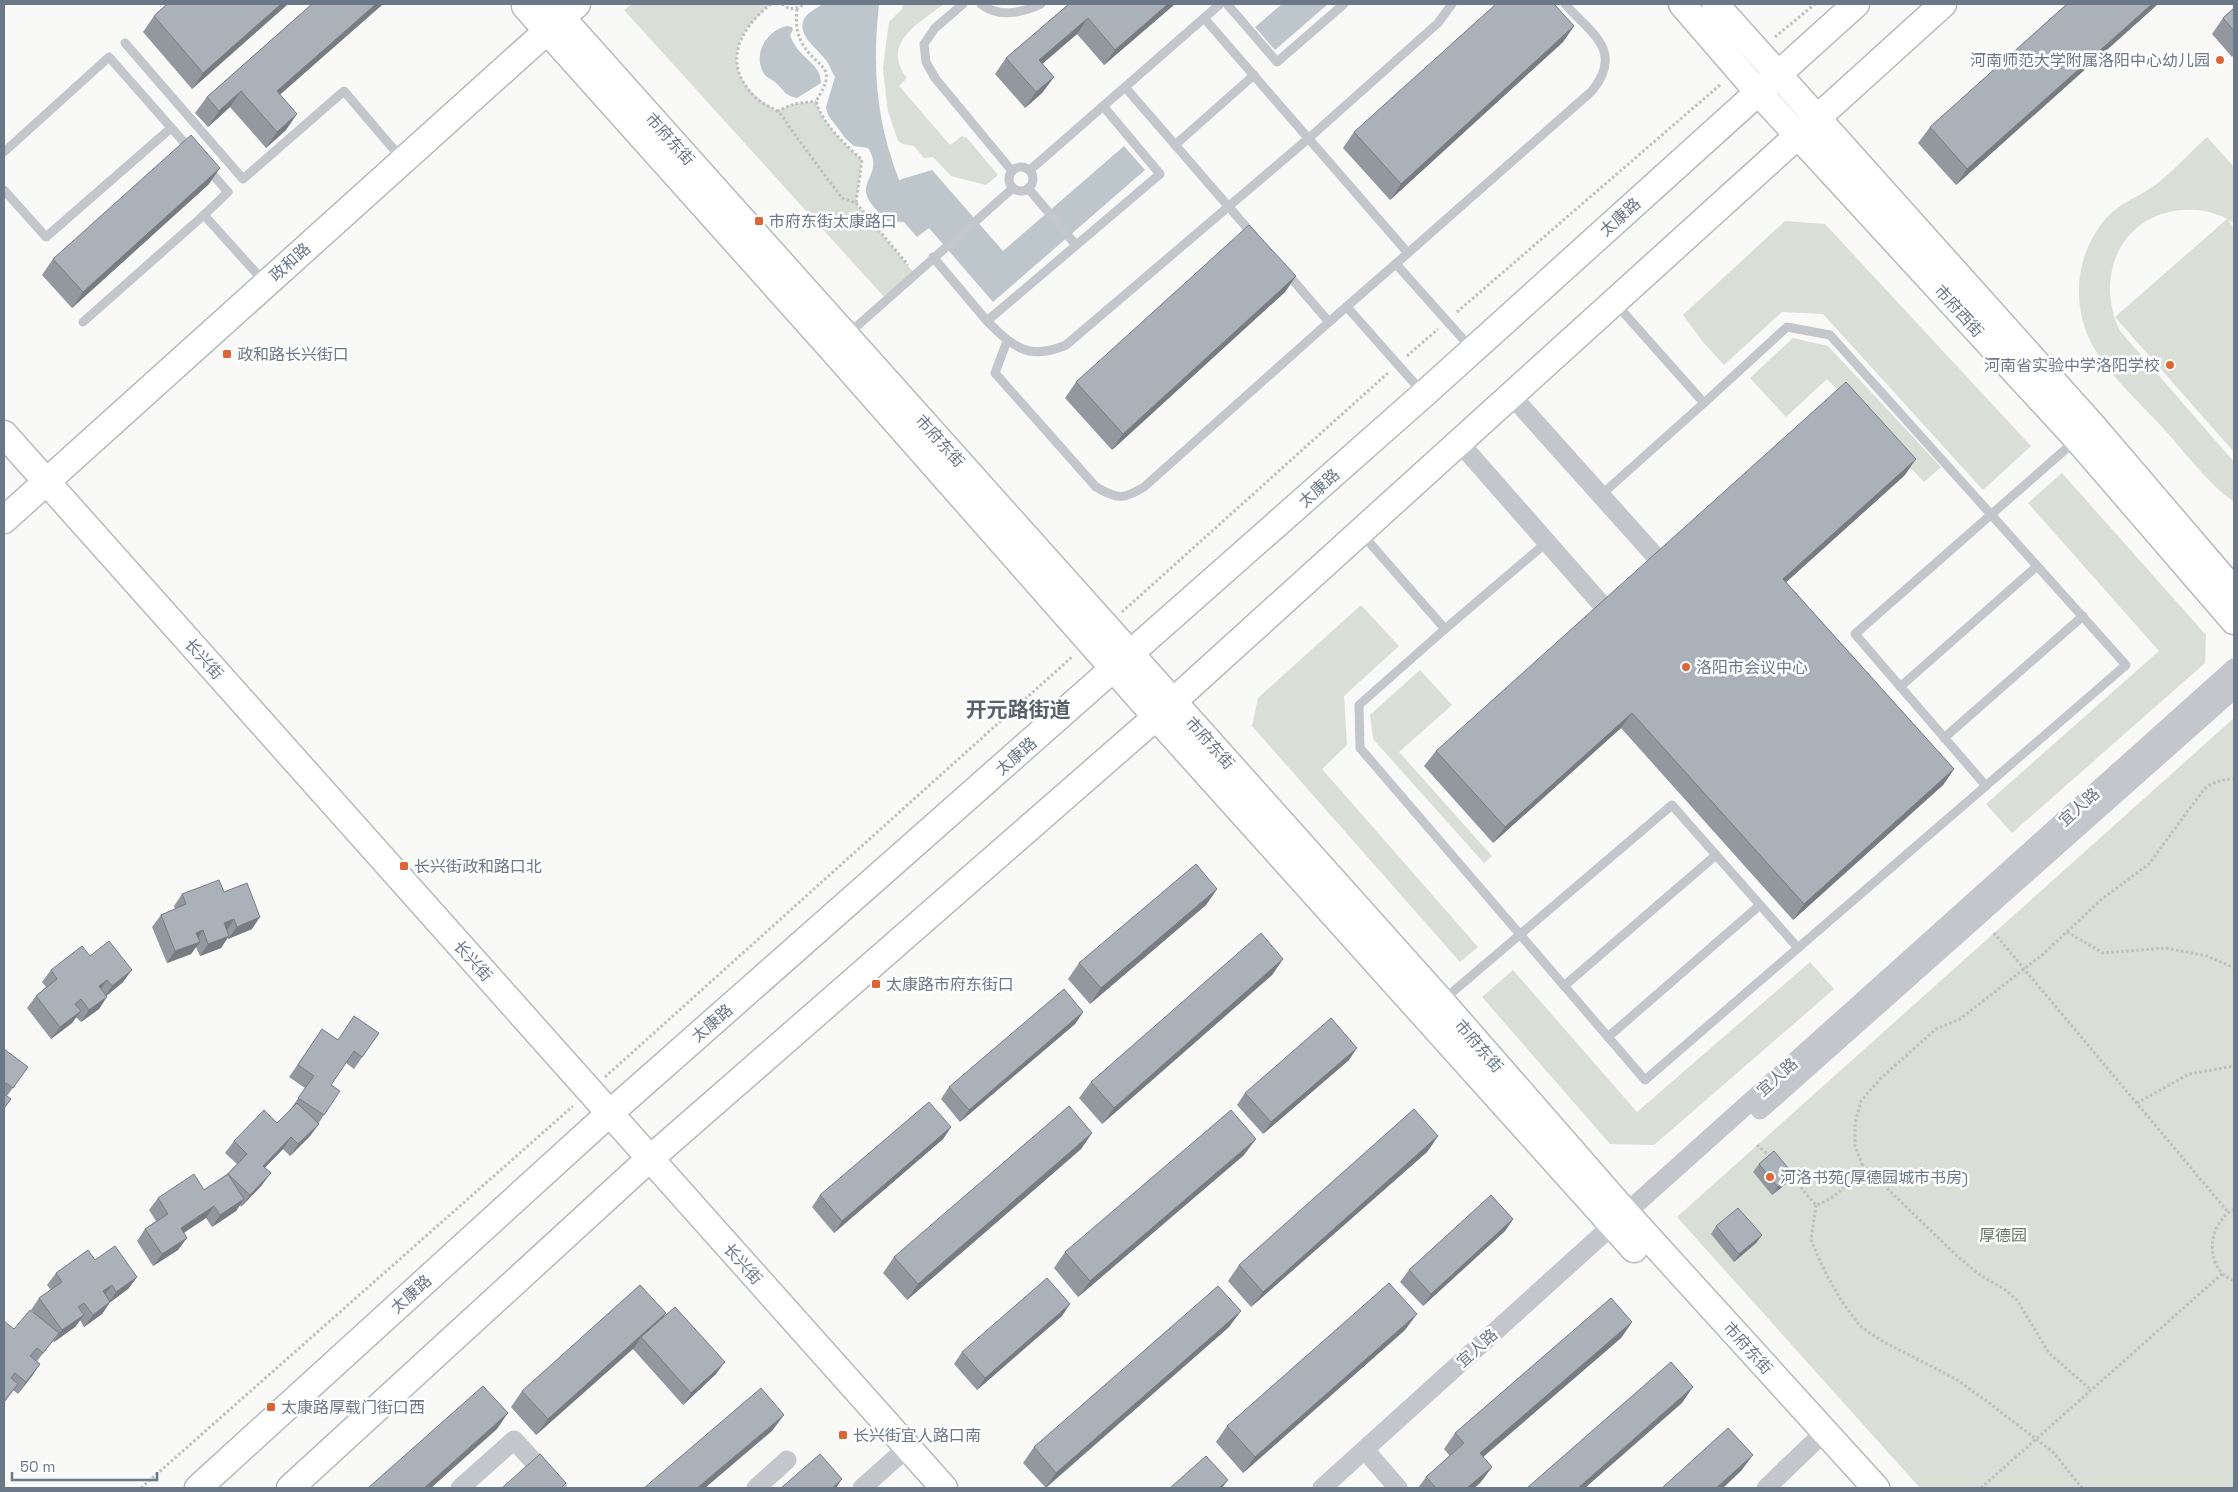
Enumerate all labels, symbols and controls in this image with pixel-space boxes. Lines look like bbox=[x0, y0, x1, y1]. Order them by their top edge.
place label: 河南师范大学附属洛阳中心幼儿园 bbox=[1970, 50, 2210, 71]
marker: 河南师范大学附属洛阳中心幼儿园 bbox=[2214, 54, 2226, 66]
street label: 市府东街 bbox=[641, 108, 699, 170]
street label: 太康路 bbox=[1595, 193, 1645, 241]
place label: 市府东街太康路口 bbox=[769, 211, 897, 232]
marker: 市府东街太康路口 bbox=[753, 215, 765, 227]
street label: 政和路 bbox=[265, 238, 315, 286]
street label: 市府西街 bbox=[1930, 280, 1988, 342]
place label: 政和路长兴街口 bbox=[237, 344, 349, 365]
marker: 政和路长兴街口 bbox=[221, 348, 233, 360]
place label: 河南省实验中学洛阳学校 bbox=[1984, 355, 2160, 376]
marker: 河南省实验中学洛阳学校 bbox=[2164, 359, 2176, 371]
street label: 市府东街 bbox=[911, 410, 969, 472]
street label: 太康路 bbox=[1294, 464, 1344, 512]
street label: 长兴街 bbox=[180, 634, 228, 684]
place label: 洛阳市会议中心 bbox=[1696, 657, 1808, 678]
marker: 洛阳市会议中心 bbox=[1680, 661, 1692, 673]
district label: 开元路街道 bbox=[966, 696, 1071, 723]
street label: 市府东街 bbox=[1181, 712, 1239, 774]
street label: 太康路 bbox=[991, 732, 1041, 780]
street label: 宜人路 bbox=[2054, 783, 2104, 831]
place label: 长兴街政和路口北 bbox=[414, 856, 542, 877]
marker: 长兴街政和路口北 bbox=[398, 860, 410, 872]
street label: 长兴街 bbox=[449, 936, 497, 986]
place label: 太康路市府东街口 bbox=[886, 974, 1014, 995]
marker: 太康路市府东街口 bbox=[870, 978, 882, 990]
street label: 太康路 bbox=[687, 999, 737, 1047]
street label: 市府东街 bbox=[1450, 1015, 1508, 1077]
street label: 宜人路 bbox=[1752, 1053, 1802, 1101]
place label: 河洛书苑(厚德园城市书房) bbox=[1780, 1167, 1968, 1188]
marker: 河洛书苑(厚德园城市书房) bbox=[1764, 1171, 1776, 1183]
park label: 厚德园 bbox=[1979, 1225, 2027, 1246]
street label: 长兴街 bbox=[719, 1239, 767, 1289]
street label: 太康路 bbox=[386, 1270, 436, 1318]
street label: 市府东街 bbox=[1719, 1317, 1777, 1379]
street label: 宜人路 bbox=[1452, 1324, 1502, 1372]
place label: 太康路厚载门街口西 bbox=[281, 1397, 425, 1418]
marker: 太康路厚载门街口西 bbox=[265, 1401, 277, 1413]
place label: 长兴街宜人路口南 bbox=[853, 1425, 981, 1446]
marker: 长兴街宜人路口南 bbox=[837, 1429, 849, 1441]
scale bar bbox=[12, 1450, 158, 1482]
text: 50 m bbox=[20, 1457, 55, 1476]

